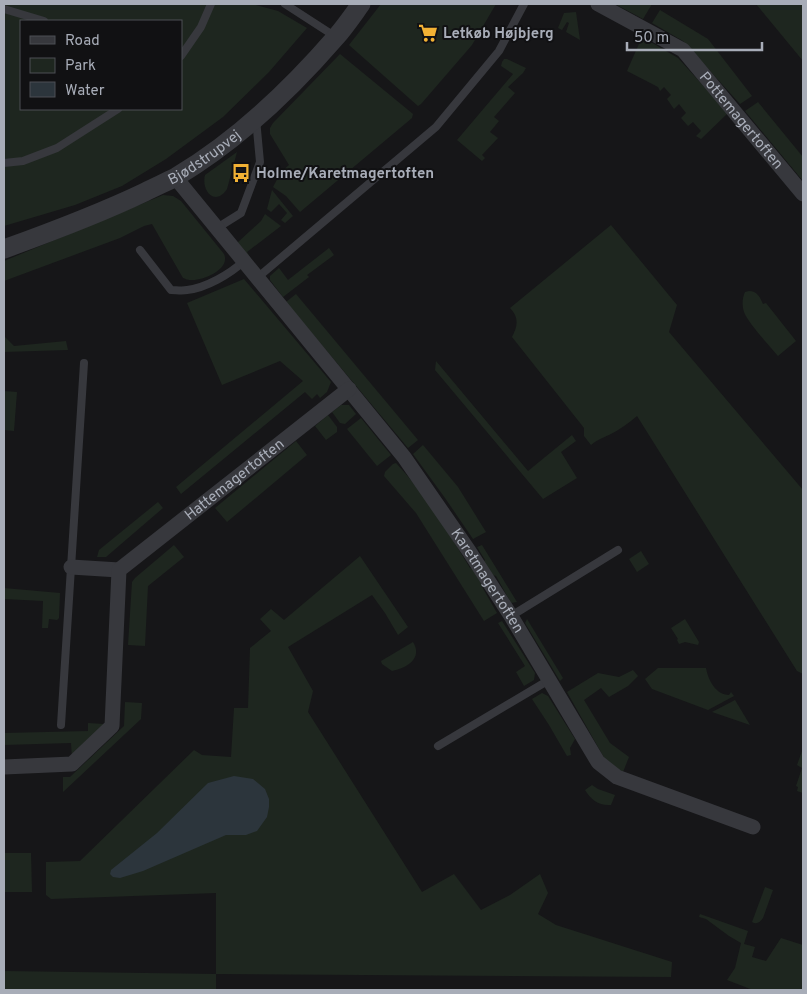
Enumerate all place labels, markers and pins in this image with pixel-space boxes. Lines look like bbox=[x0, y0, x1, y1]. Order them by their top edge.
supermarket icon: Letkøb Højbjerg bbox=[417, 22, 439, 44]
place label: Letkøb Højbjerg bbox=[443, 25, 554, 44]
bus stop icon: Holme/Karetmagertoften bbox=[230, 162, 252, 184]
place label: Holme/Karetmagertoften bbox=[256, 165, 434, 184]

